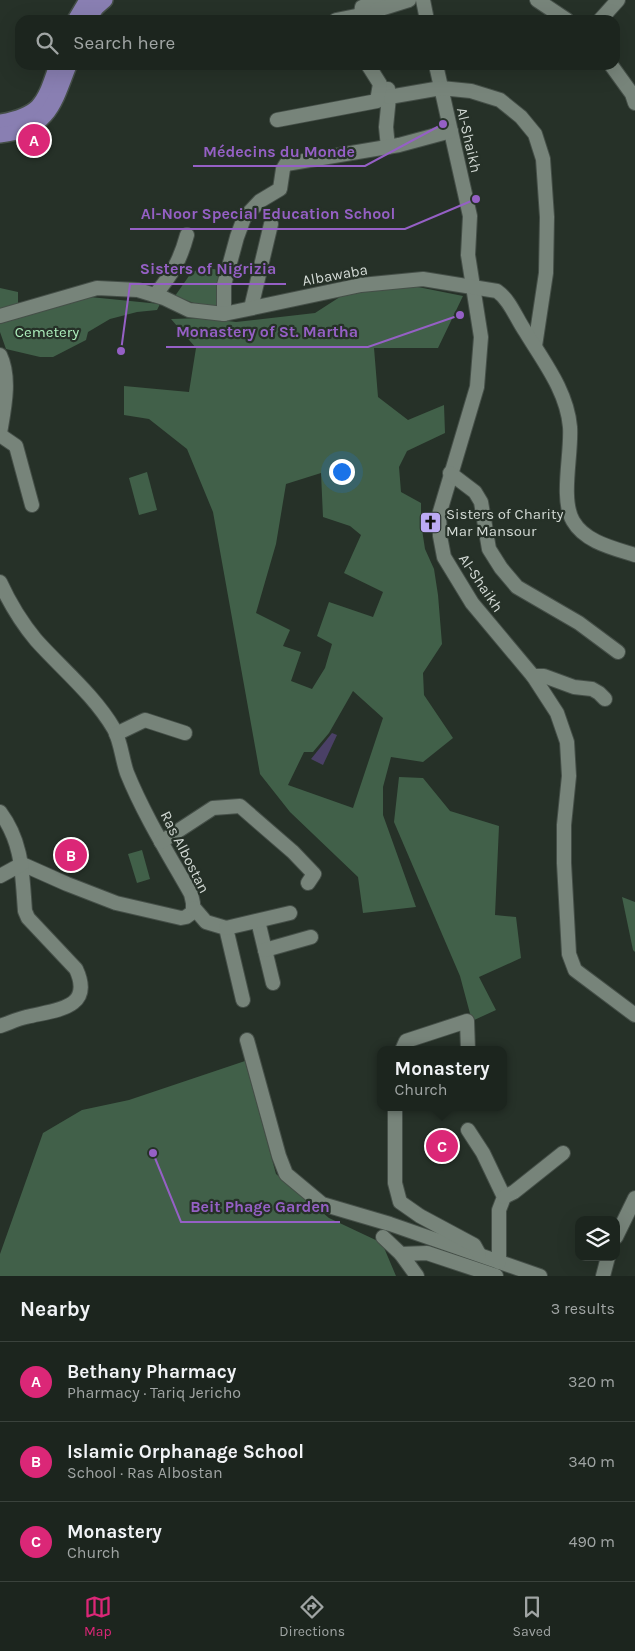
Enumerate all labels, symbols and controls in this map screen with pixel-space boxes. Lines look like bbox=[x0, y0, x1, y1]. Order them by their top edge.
search box bbox=[15, 15, 620, 70]
icon: search bbox=[33, 29, 61, 57]
text: Search here bbox=[73, 32, 175, 54]
street label: Al-Shaikh bbox=[453, 106, 485, 174]
pin: A bbox=[18, 121, 50, 159]
callout: Médecins du Monde bbox=[193, 135, 365, 166]
text: Médecins du Monde bbox=[203, 142, 355, 161]
callout: Al-Noor Special Education School bbox=[130, 198, 405, 229]
text: Al-Noor Special Education School bbox=[141, 204, 395, 223]
callout: Sisters of Nigrizia bbox=[130, 253, 286, 284]
text: Sisters of Nigrizia bbox=[140, 259, 276, 278]
street label: Albawaba bbox=[301, 260, 369, 290]
callout: Monastery of St. Martha bbox=[166, 316, 368, 347]
text: Monastery of St. Martha bbox=[176, 322, 358, 341]
park label: Cemetery bbox=[15, 323, 79, 341]
your location bbox=[329, 459, 355, 485]
place label: Sisters of Charity Mar Mansour bbox=[446, 505, 564, 540]
church icon: Sisters of Charity Mar Mansour bbox=[418, 511, 442, 535]
street label: Al-Shaikh bbox=[455, 550, 507, 616]
street label: Ras Albostan bbox=[157, 808, 213, 896]
pin: B bbox=[55, 836, 87, 874]
popup bbox=[377, 1046, 507, 1111]
text: Monastery bbox=[395, 1058, 489, 1080]
text: Church bbox=[395, 1080, 447, 1099]
pin: C bbox=[426, 1127, 458, 1165]
callout: Beit Phage Garden bbox=[181, 1191, 340, 1222]
text: Beit Phage Garden bbox=[190, 1197, 330, 1216]
map controls bbox=[575, 1216, 620, 1261]
button: layers bbox=[575, 1216, 620, 1261]
text: Nearby bbox=[20, 1297, 90, 1321]
text: 3 results bbox=[551, 1299, 615, 1318]
text: Bethany Pharmacy bbox=[67, 1361, 236, 1383]
text: A bbox=[31, 1372, 41, 1391]
text: 320 m bbox=[568, 1372, 615, 1391]
text: Pharmacy · Tariq Jericho bbox=[67, 1383, 241, 1402]
text: Islamic Orphanage School bbox=[67, 1441, 304, 1463]
text: B bbox=[31, 1452, 41, 1471]
text: 340 m bbox=[568, 1452, 615, 1471]
text: School · Ras Albostan bbox=[67, 1463, 223, 1482]
text: Monastery bbox=[67, 1521, 162, 1543]
text: C bbox=[31, 1532, 41, 1551]
text: 490 m bbox=[569, 1532, 615, 1551]
text: Church bbox=[67, 1543, 120, 1562]
tab: Map bbox=[84, 1593, 112, 1640]
tab: Directions bbox=[279, 1593, 345, 1640]
tab: Saved bbox=[513, 1593, 551, 1640]

